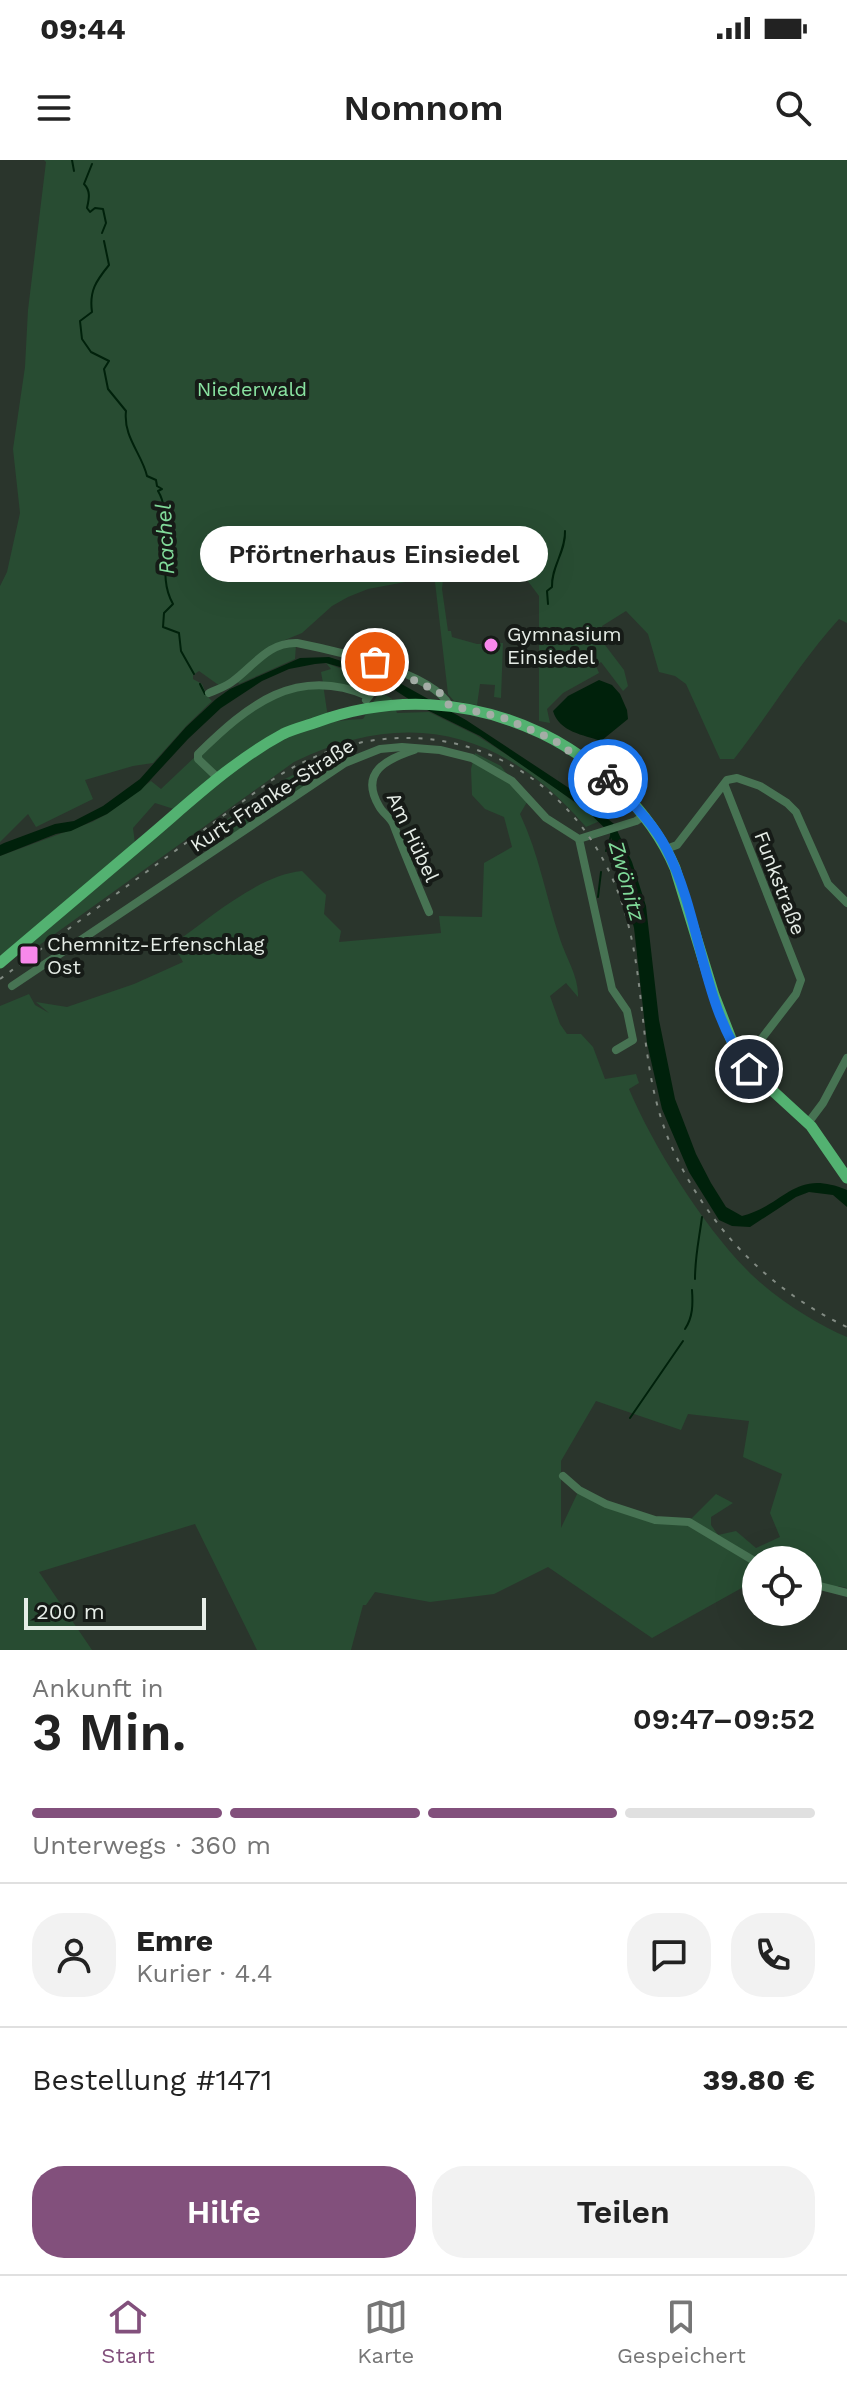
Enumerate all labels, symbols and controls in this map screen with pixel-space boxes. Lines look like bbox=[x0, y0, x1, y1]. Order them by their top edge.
text: 09:44 bbox=[40, 11, 126, 46]
icon: menu bbox=[32, 86, 76, 130]
icon: search bbox=[771, 86, 815, 130]
text: Nomnom bbox=[344, 87, 503, 129]
park label: Niederwald bbox=[197, 377, 307, 401]
water label: Rachel bbox=[151, 502, 179, 575]
callout: Pförtnerhaus Einsiedel bbox=[201, 526, 549, 582]
text: Pförtnerhaus Einsiedel bbox=[228, 539, 520, 569]
place label: Gymnasium Einsiedel bbox=[507, 622, 622, 669]
pin bbox=[341, 628, 409, 696]
marker: Gymnasium Einsiedel bbox=[482, 636, 500, 654]
icon: bag bbox=[353, 640, 397, 684]
street label: Kurt-Franke-Straße bbox=[186, 733, 358, 857]
courier bbox=[568, 739, 648, 819]
icon: bike bbox=[586, 757, 630, 801]
street label: Am Hübel bbox=[382, 788, 444, 886]
street label: Funkstraße bbox=[749, 828, 811, 938]
water label: Zwönitz bbox=[603, 837, 651, 925]
place label: Chemnitz-Erfenschlag Ost bbox=[47, 932, 265, 979]
marker: Chemnitz-Erfenschlag Ost bbox=[18, 944, 40, 966]
pin bbox=[715, 1035, 783, 1103]
icon: home bbox=[727, 1047, 771, 1091]
map controls bbox=[742, 1546, 822, 1626]
button: locate bbox=[742, 1546, 822, 1626]
scale bar bbox=[24, 1594, 206, 1630]
text: 200 m bbox=[36, 1599, 105, 1624]
text: Ankunft in bbox=[32, 1673, 164, 1703]
text: 09:47–09:52 bbox=[633, 1701, 815, 1736]
text: 3 Min. bbox=[32, 1702, 186, 1763]
text: Unterwegs · 360 m bbox=[32, 1830, 271, 1860]
button: person bbox=[32, 1913, 116, 1997]
button: chat bbox=[627, 1913, 711, 1997]
button: phone bbox=[731, 1913, 815, 1997]
text: Emre bbox=[136, 1923, 213, 1958]
text: Kurier · 4.4 bbox=[136, 1958, 273, 1988]
text: Bestellung #1471 bbox=[32, 2062, 272, 2097]
text: 39.80 € bbox=[702, 2062, 815, 2097]
button: Hilfe bbox=[32, 2166, 416, 2258]
button: Teilen bbox=[432, 2166, 815, 2258]
tab: Start bbox=[101, 2295, 155, 2368]
tab: Karte bbox=[357, 2295, 414, 2368]
tab: Gespeichert bbox=[617, 2295, 746, 2368]

